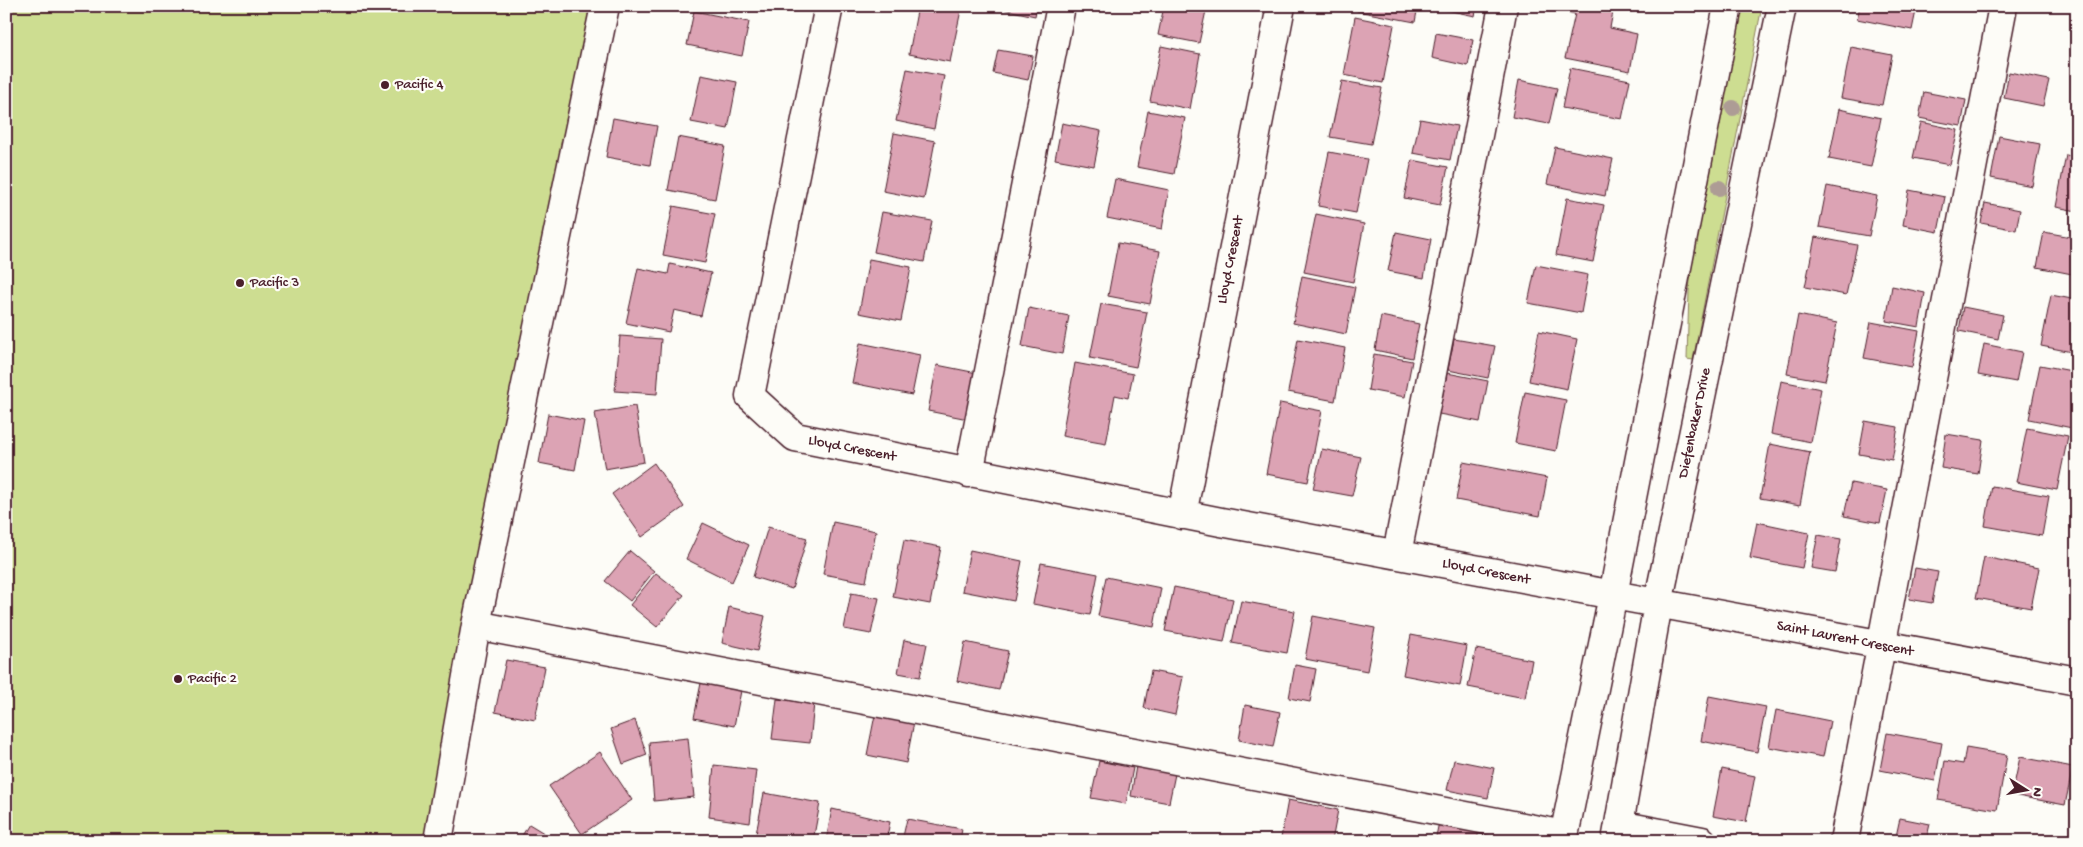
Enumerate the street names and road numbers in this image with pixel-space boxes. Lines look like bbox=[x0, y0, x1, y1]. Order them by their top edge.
street label: Lloyd Crescent bbox=[1214, 213, 1249, 305]
street label: Diefenbaker Drive bbox=[1674, 366, 1716, 481]
street label: Lloyd Crescent bbox=[807, 432, 899, 467]
street label: Lloyd Crescent bbox=[1441, 555, 1533, 590]
street label: Saint Laurent Crescent bbox=[1775, 617, 1917, 661]

